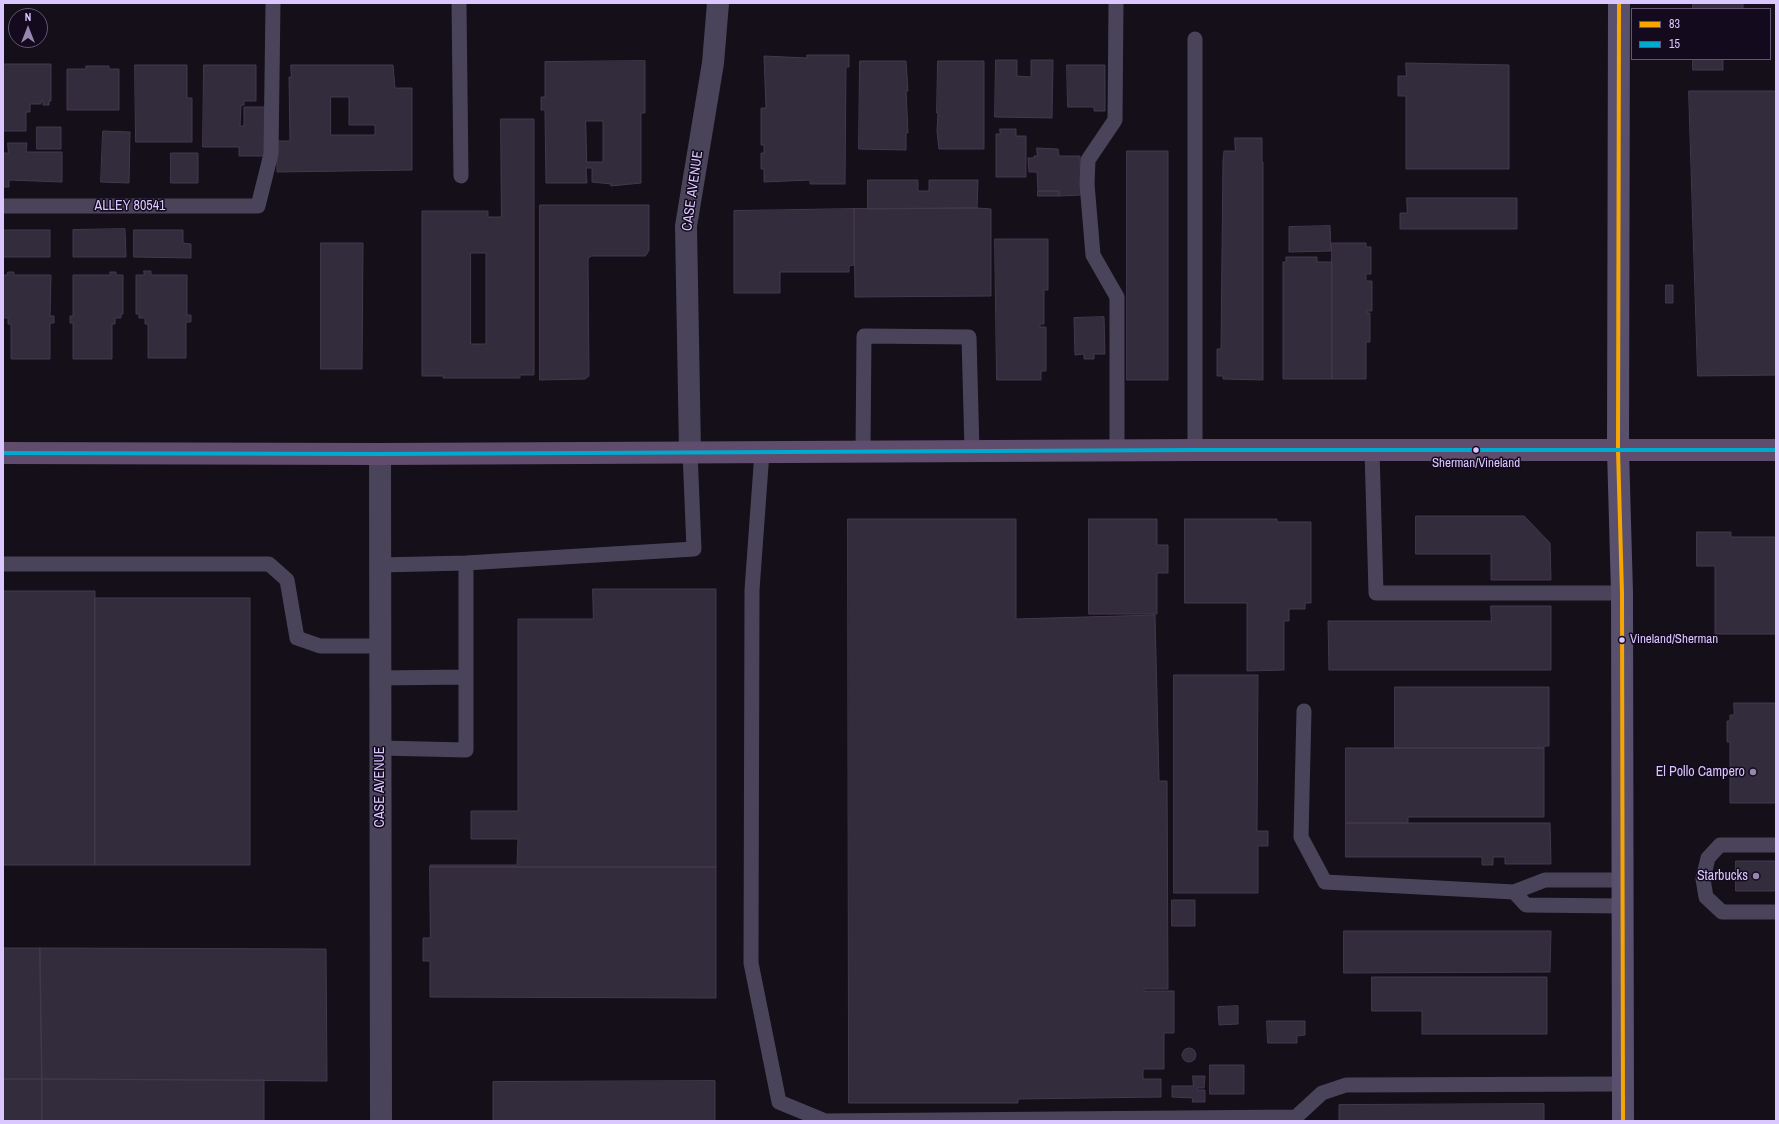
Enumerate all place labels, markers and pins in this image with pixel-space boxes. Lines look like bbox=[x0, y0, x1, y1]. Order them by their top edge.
marker: Sherman/Vineland bbox=[1471, 445, 1481, 455]
place label: Sherman/Vineland bbox=[1432, 456, 1520, 472]
place label: Vineland/Sherman bbox=[1630, 632, 1718, 648]
marker: Vineland/Sherman bbox=[1617, 635, 1627, 645]
place label: El Pollo Campero bbox=[1656, 764, 1745, 780]
marker: El Pollo Campero bbox=[1748, 767, 1758, 777]
place label: Starbucks bbox=[1697, 868, 1748, 884]
marker: Starbucks bbox=[1751, 871, 1761, 881]

